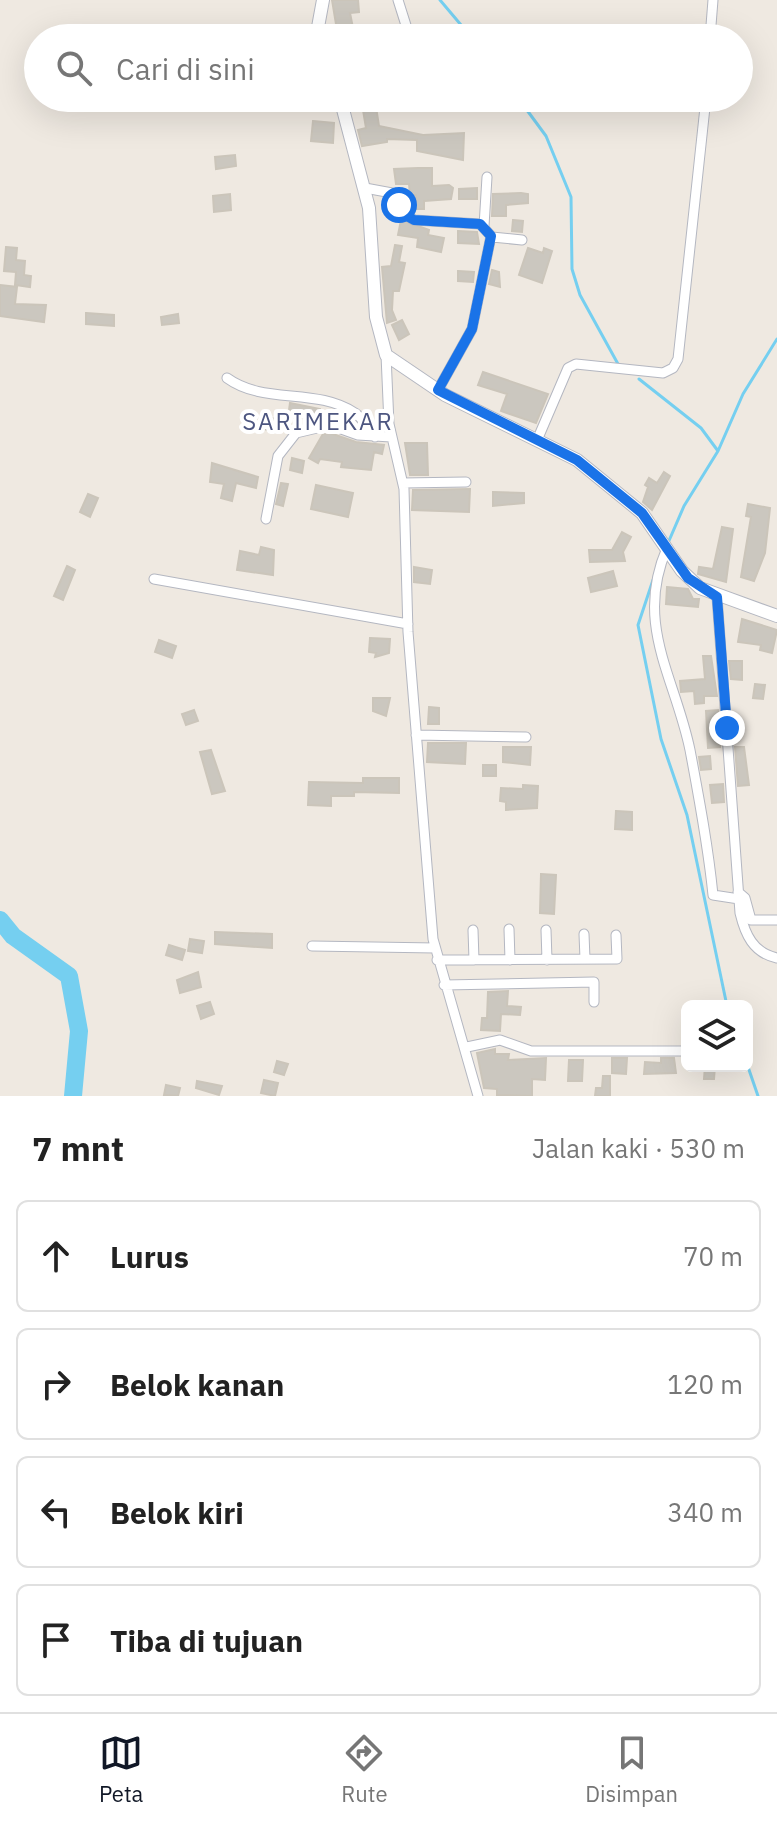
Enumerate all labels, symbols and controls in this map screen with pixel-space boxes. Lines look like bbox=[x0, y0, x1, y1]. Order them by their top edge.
search box bbox=[24, 24, 753, 112]
icon: search bbox=[52, 46, 96, 90]
text: Cari di sini bbox=[116, 49, 255, 88]
route start bbox=[381, 187, 417, 223]
district label: SARIMEKAR bbox=[242, 405, 394, 437]
route end bbox=[709, 710, 745, 746]
map controls bbox=[681, 1000, 753, 1072]
button: layers bbox=[681, 1000, 753, 1072]
text: 7 mnt bbox=[32, 1126, 124, 1170]
text: Jalan kaki · 530 m bbox=[532, 1131, 745, 1165]
icon: ahead bbox=[34, 1234, 78, 1278]
text: Lurus bbox=[110, 1237, 189, 1276]
text: 70 m bbox=[683, 1239, 743, 1273]
icon: right bbox=[34, 1362, 78, 1406]
text: Belok kanan bbox=[110, 1365, 284, 1404]
text: 120 m bbox=[667, 1367, 743, 1401]
icon: left bbox=[34, 1490, 78, 1534]
text: Belok kiri bbox=[110, 1493, 244, 1532]
text: 340 m bbox=[667, 1495, 743, 1529]
icon: arrive bbox=[34, 1618, 78, 1662]
text: Tiba di tujuan bbox=[110, 1621, 303, 1660]
tab: Peta bbox=[99, 1731, 143, 1808]
tab: Rute bbox=[341, 1731, 388, 1808]
tab: Disimpan bbox=[585, 1731, 678, 1808]

